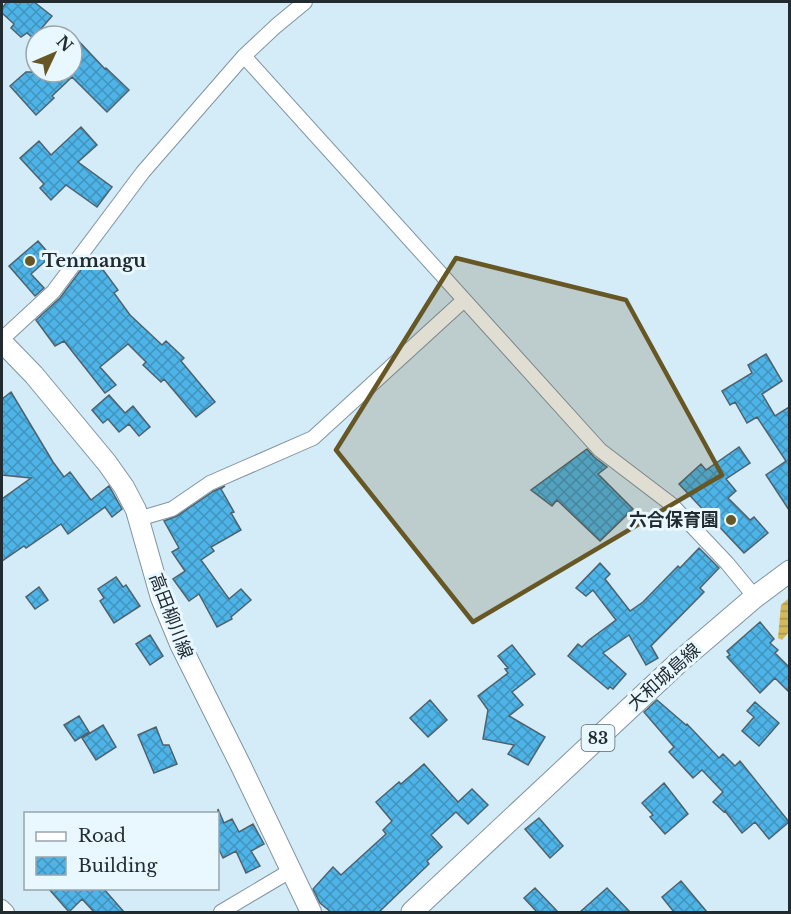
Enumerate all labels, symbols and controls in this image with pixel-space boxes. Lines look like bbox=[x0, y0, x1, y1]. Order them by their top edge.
north arrow bbox=[24, 24, 84, 84]
text: N bbox=[52, 31, 77, 56]
place label: Tenmangu bbox=[42, 250, 146, 272]
marker: Tenmangu bbox=[23, 254, 37, 268]
place label: 六合保育園 bbox=[629, 509, 719, 531]
marker: 六合保育園 bbox=[724, 513, 738, 527]
street label: 高田柳川線 bbox=[145, 570, 197, 662]
street label: 大和城島線 bbox=[623, 639, 705, 715]
road number: 83 bbox=[582, 725, 614, 751]
legend bbox=[24, 812, 219, 890]
text: Road bbox=[78, 825, 126, 847]
text: Building bbox=[78, 855, 157, 877]

